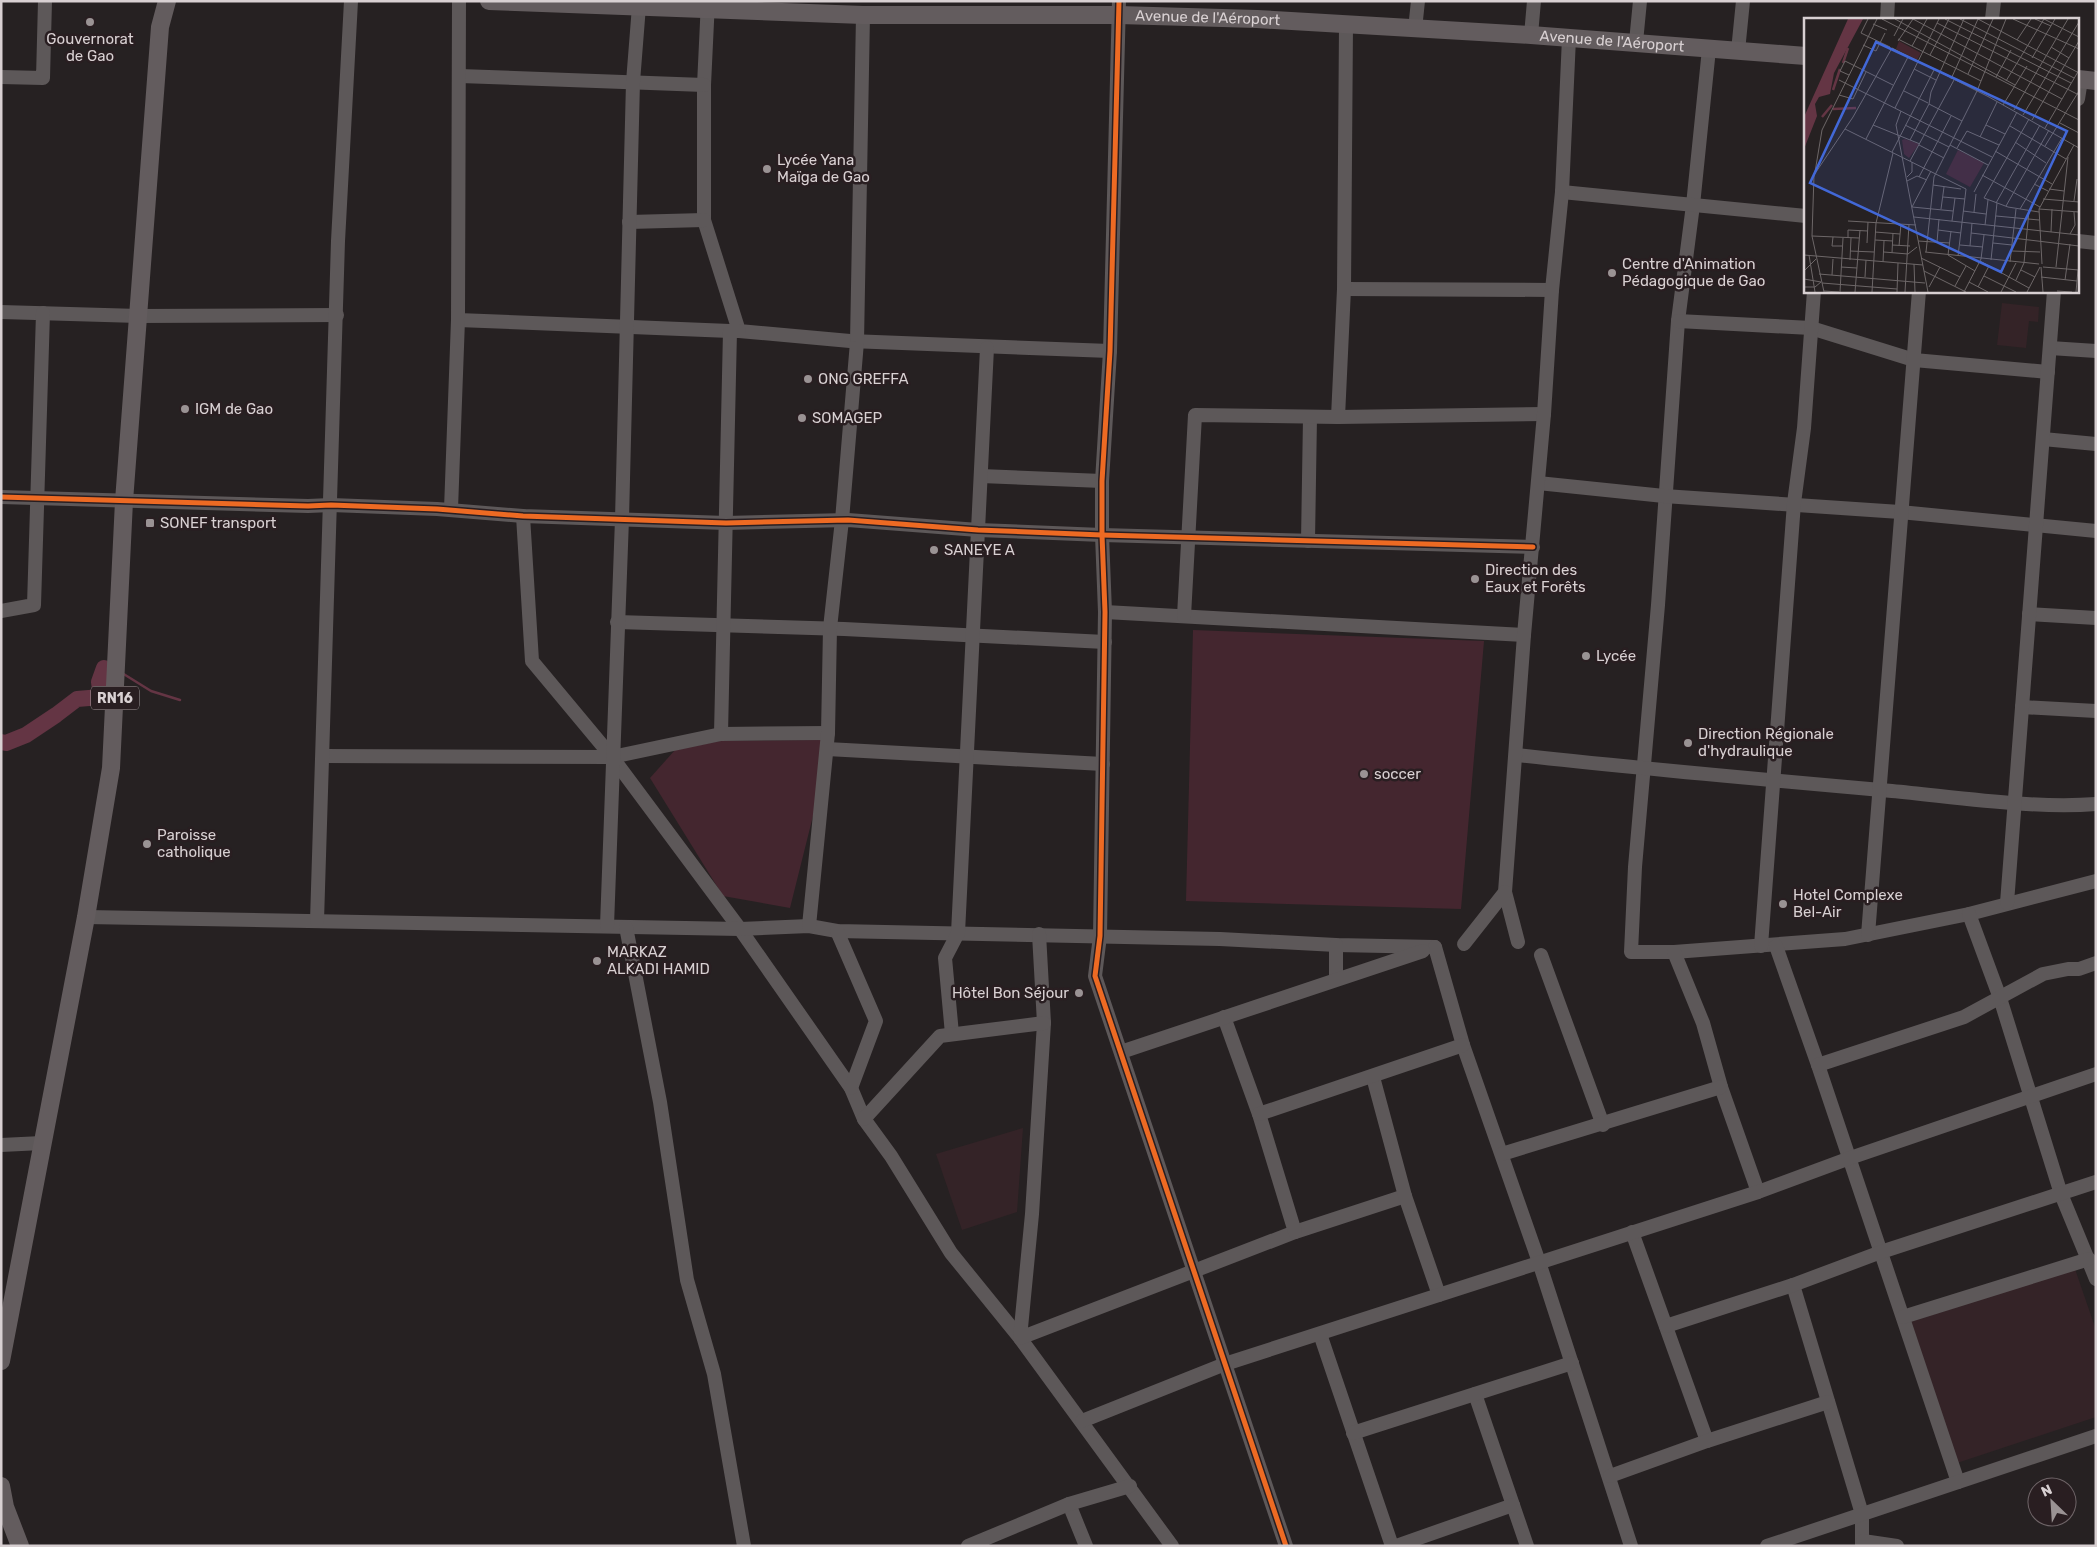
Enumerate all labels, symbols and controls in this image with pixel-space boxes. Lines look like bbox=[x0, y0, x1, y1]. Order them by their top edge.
street label: Avenue de l'Aéroport bbox=[1135, 6, 1281, 29]
marker: Gouvernorat de Gao bbox=[84, 16, 96, 28]
inset map bbox=[1804, 18, 2080, 292]
street label: Avenue de l'Aéroport bbox=[1539, 27, 1685, 56]
place label: Gouvernorat de Gao bbox=[46, 30, 134, 65]
place label: Lycée Yana Maïga de Gao bbox=[777, 151, 870, 186]
marker: Lycée Yana Maïga de Gao bbox=[761, 163, 773, 175]
place label: Centre d'Animation Pédagogique de Gao bbox=[1622, 255, 1765, 290]
marker: Centre d'Animation Pédagogique de Gao bbox=[1606, 267, 1618, 279]
place label: ONG GREFFA bbox=[818, 370, 909, 388]
marker: ONG GREFFA bbox=[802, 373, 814, 385]
place label: IGM de Gao bbox=[195, 400, 273, 418]
marker: IGM de Gao bbox=[179, 403, 191, 415]
place label: SOMAGEP bbox=[812, 409, 883, 427]
marker: SOMAGEP bbox=[796, 412, 808, 424]
place label: SONEF transport bbox=[160, 514, 277, 532]
marker: SONEF transport bbox=[144, 517, 156, 529]
place label: SANEYE A bbox=[944, 541, 1015, 559]
marker: SANEYE A bbox=[928, 544, 940, 556]
place label: Direction des Eaux et Forêts bbox=[1485, 561, 1586, 596]
marker: Direction des Eaux et Forêts bbox=[1469, 573, 1481, 585]
place label: Lycée bbox=[1596, 647, 1636, 665]
marker: Lycée bbox=[1580, 650, 1592, 662]
road number: RN16 bbox=[91, 686, 139, 710]
place label: Direction Régionale d'hydraulique bbox=[1698, 725, 1834, 760]
marker: Direction Régionale d'hydraulique bbox=[1682, 737, 1694, 749]
place label: soccer bbox=[1374, 765, 1421, 783]
marker: soccer bbox=[1358, 768, 1370, 780]
place label: Paroisse catholique bbox=[157, 826, 231, 861]
marker: Paroisse catholique bbox=[141, 838, 153, 850]
place label: Hotel Complexe Bel-Air bbox=[1793, 886, 1903, 921]
marker: Hotel Complexe Bel-Air bbox=[1777, 898, 1789, 910]
place label: MARKAZ ALKADI HAMID bbox=[607, 943, 710, 978]
marker: MARKAZ ALKADI HAMID bbox=[591, 955, 603, 967]
place label: Hôtel Bon Séjour bbox=[952, 984, 1069, 1002]
marker: Hôtel Bon Séjour bbox=[1073, 987, 1085, 999]
north arrow bbox=[2027, 1477, 2077, 1527]
text: N bbox=[2039, 1481, 2055, 1501]

